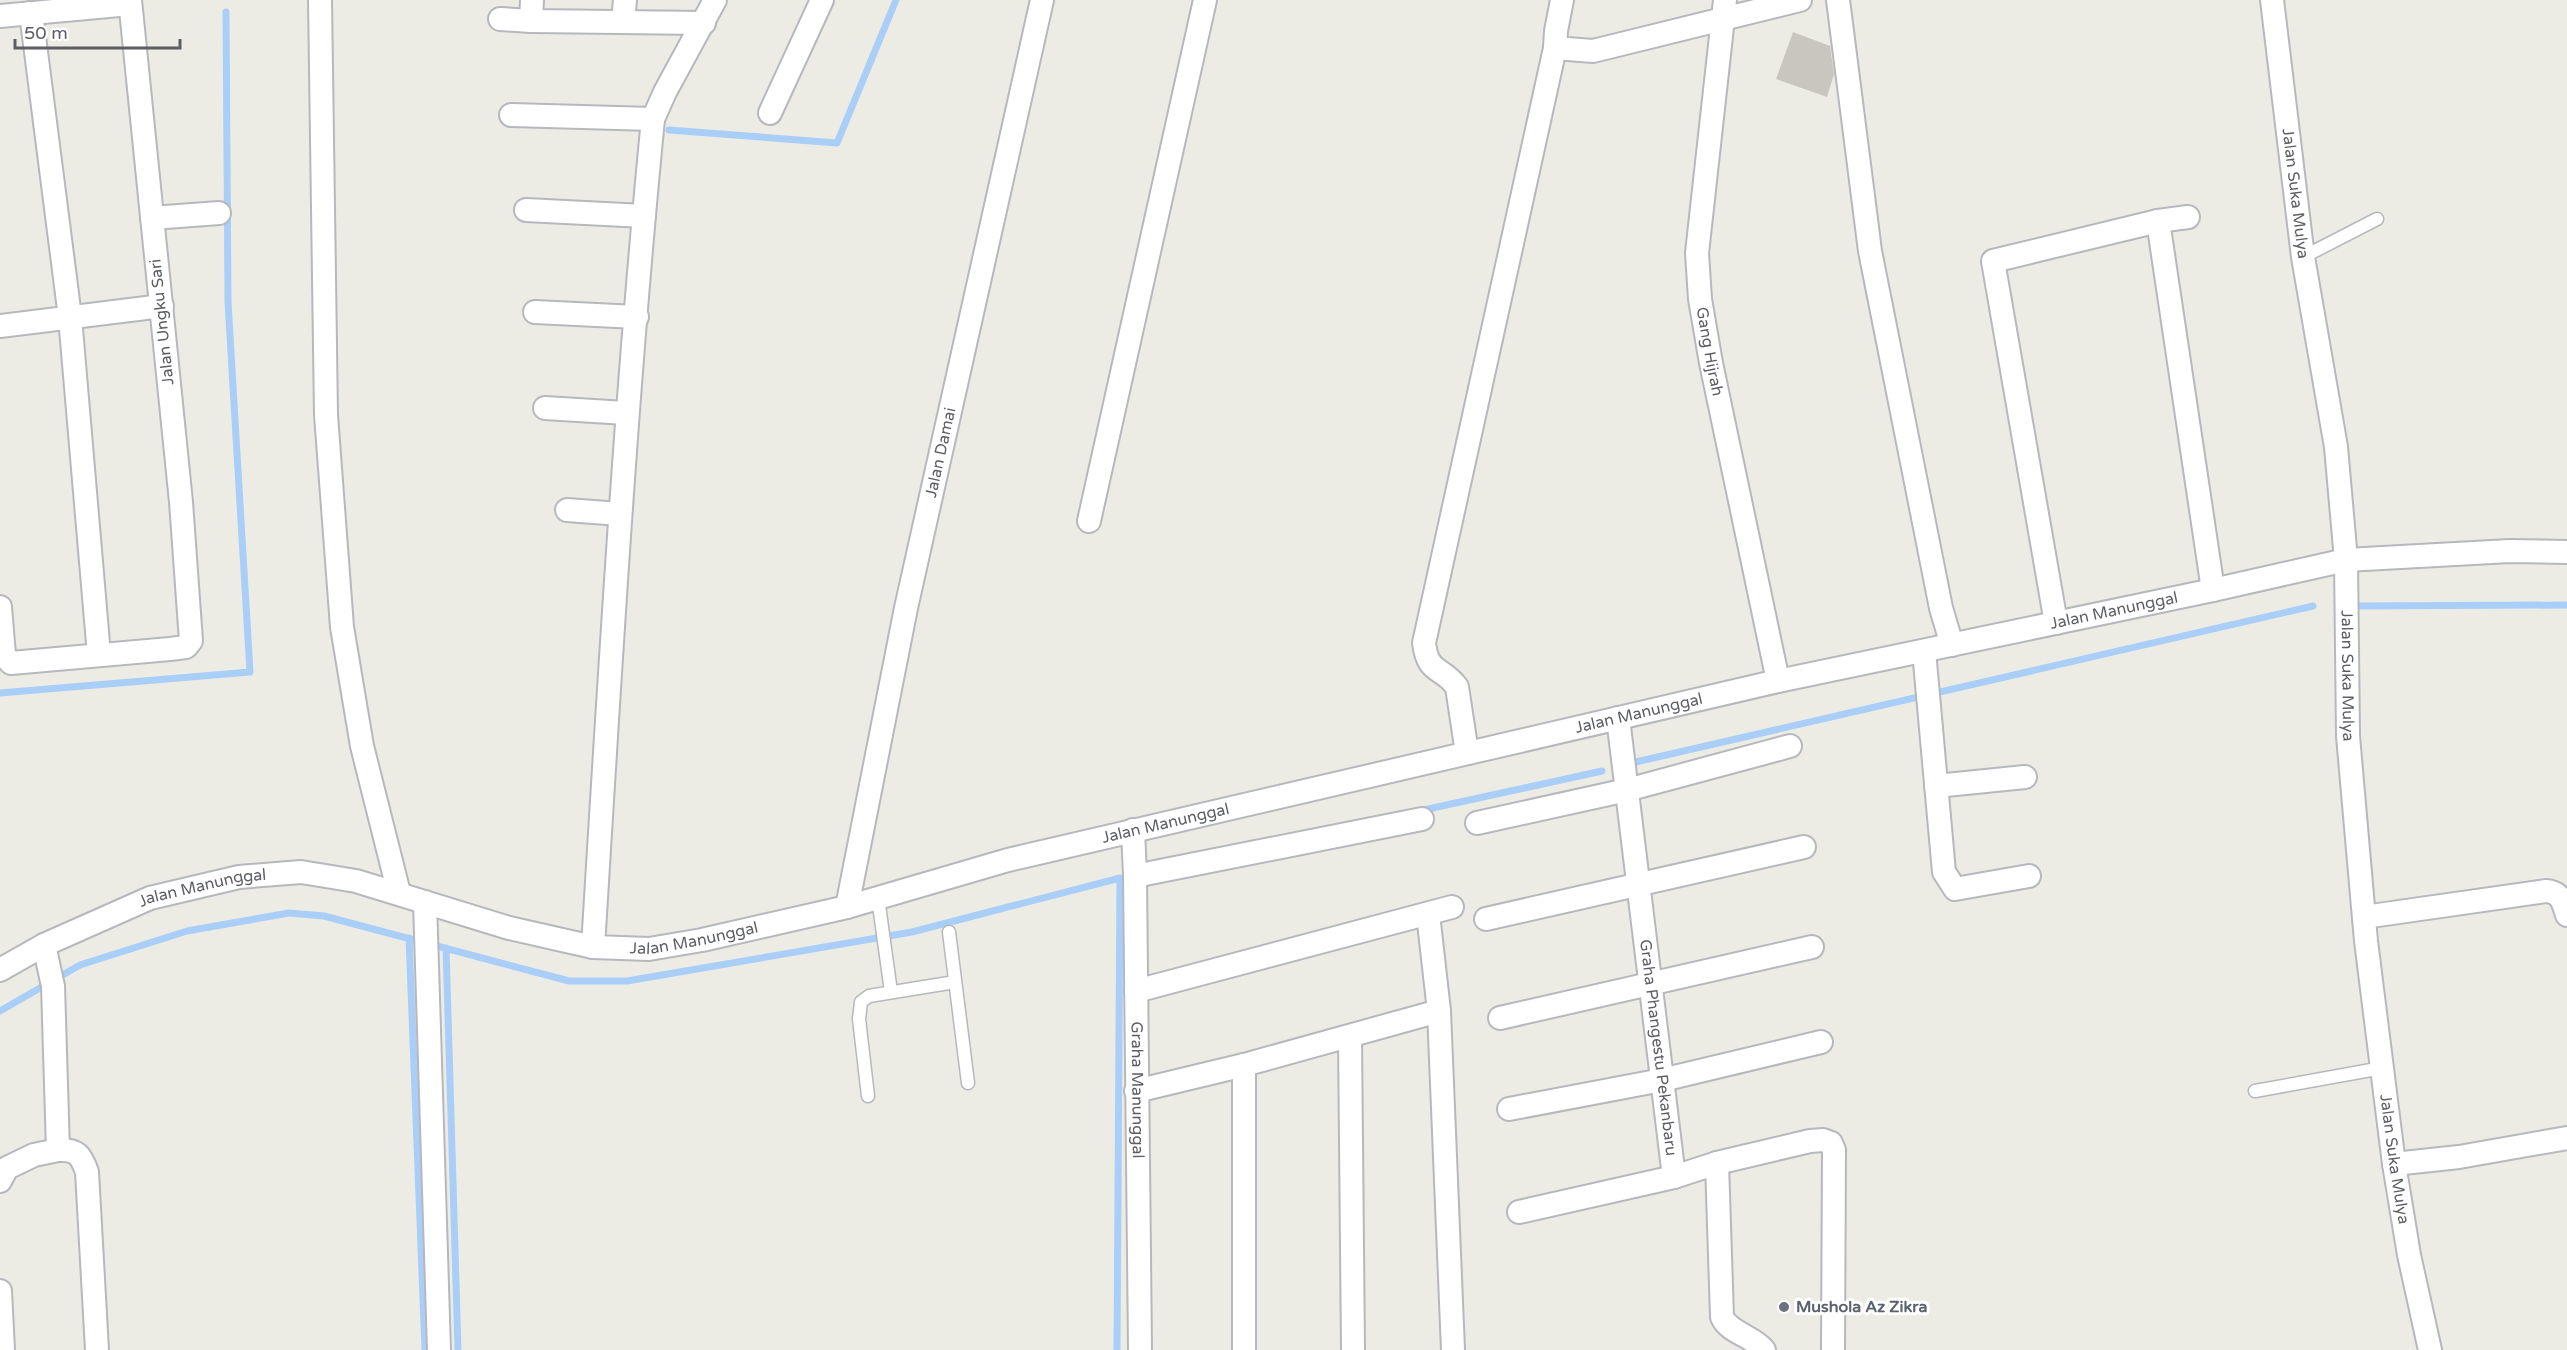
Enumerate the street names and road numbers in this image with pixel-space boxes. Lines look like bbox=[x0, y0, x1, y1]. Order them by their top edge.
street label: Jalan Suka Mulya bbox=[2278, 127, 2313, 260]
street label: Jalan Ungku Sari bbox=[145, 258, 179, 386]
street label: Gang Hijrah bbox=[1692, 306, 1728, 398]
street label: Jalan Damai bbox=[921, 406, 961, 500]
street label: Jalan Manunggal bbox=[2048, 588, 2180, 634]
street label: Jalan Suka Mulya bbox=[2337, 610, 2358, 742]
street label: Jalan Manunggal bbox=[1573, 689, 1705, 738]
street label: Jalan Manunggal bbox=[1100, 799, 1231, 848]
street label: Jalan Manunggal bbox=[135, 865, 267, 912]
street label: Jalan Manunggal bbox=[629, 918, 760, 959]
street label: Graha Phangestu Pekanbaru bbox=[1635, 938, 1681, 1157]
street label: Graha Manunggal bbox=[1127, 1021, 1148, 1159]
street label: Jalan Suka Mulya bbox=[2375, 1093, 2414, 1226]

